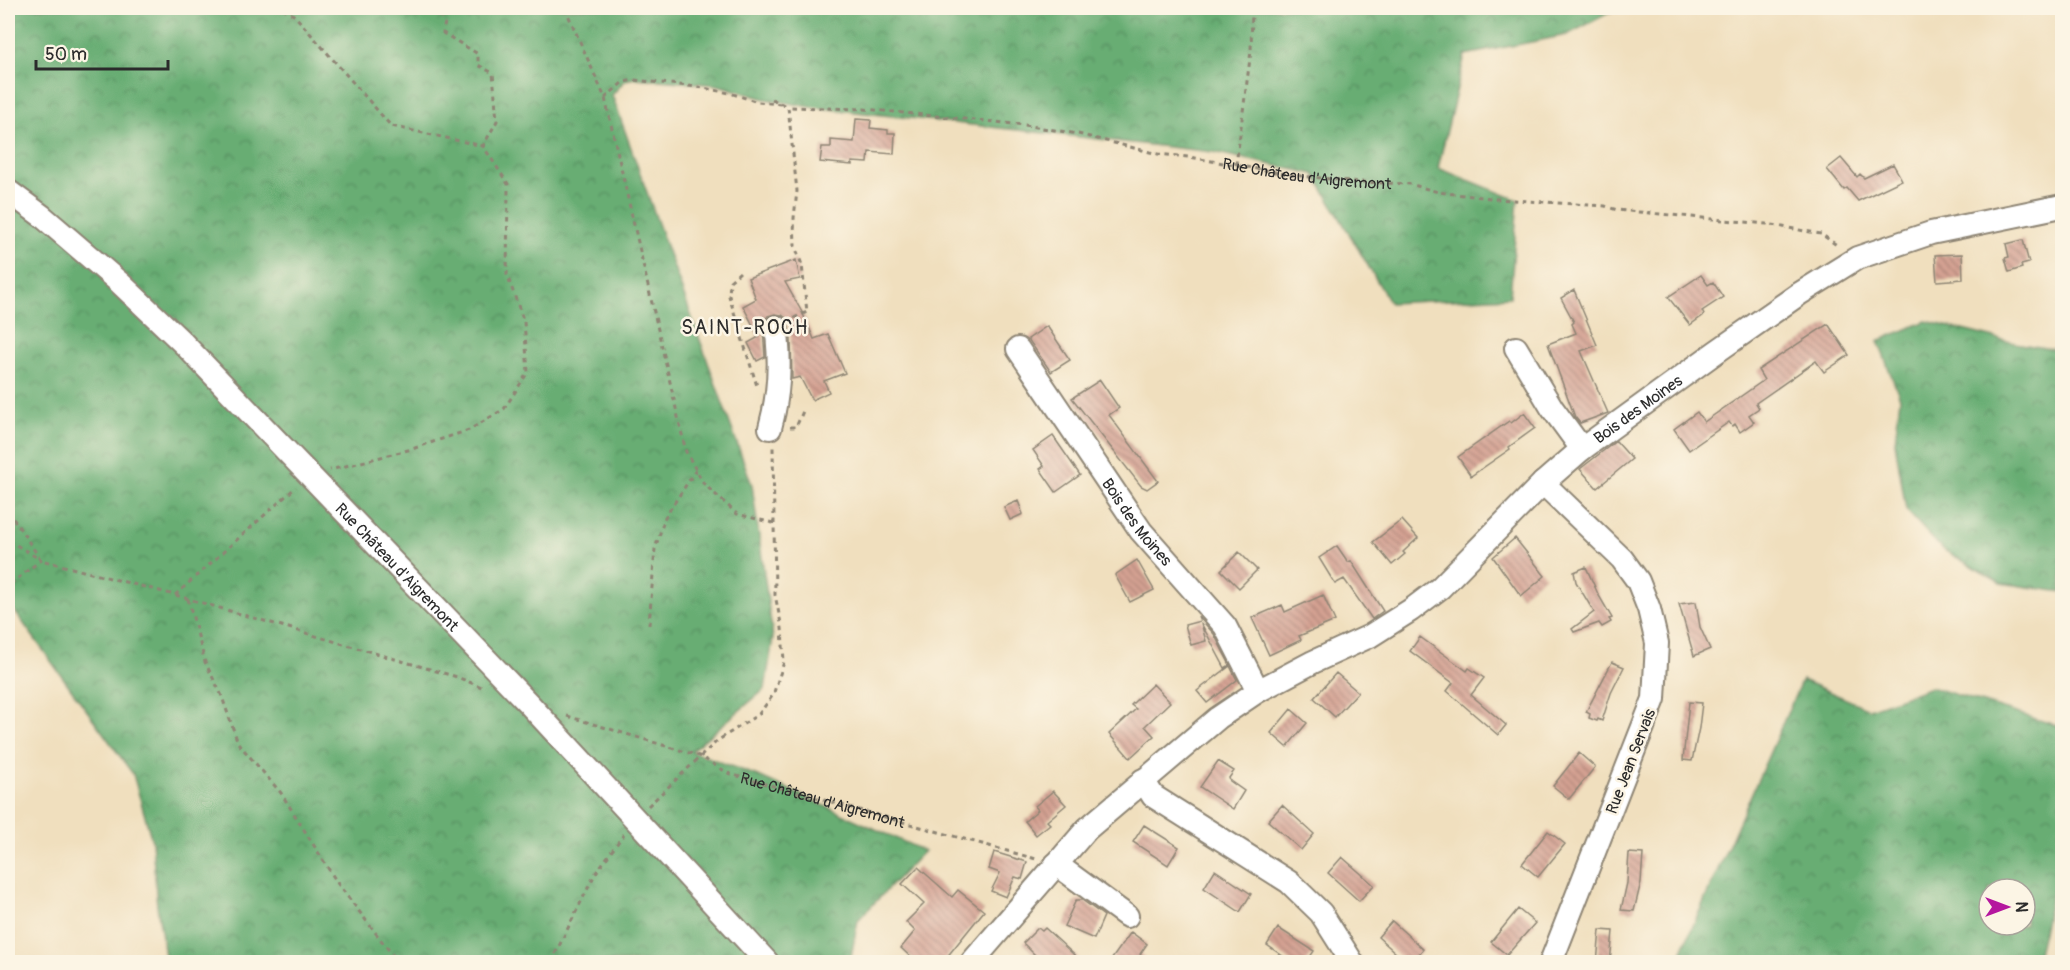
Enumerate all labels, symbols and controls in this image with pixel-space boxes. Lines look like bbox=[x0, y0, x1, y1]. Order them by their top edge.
scale bar bbox=[36, 33, 168, 71]
text: 50 m bbox=[45, 43, 87, 66]
street label: Rue Château d'Aigremont bbox=[1221, 154, 1392, 194]
district label: SAINT-ROCH bbox=[681, 315, 809, 340]
street label: Bois des Moines bbox=[1590, 371, 1686, 448]
street label: Bois des Moines bbox=[1097, 475, 1176, 570]
street label: Rue Château d'Aigremont bbox=[331, 499, 463, 636]
street label: Rue Jean Servais bbox=[1602, 706, 1660, 817]
street label: Rue Château d'Aigremont bbox=[738, 768, 908, 833]
north arrow bbox=[1977, 877, 2037, 937]
text: N bbox=[2011, 902, 2031, 913]

